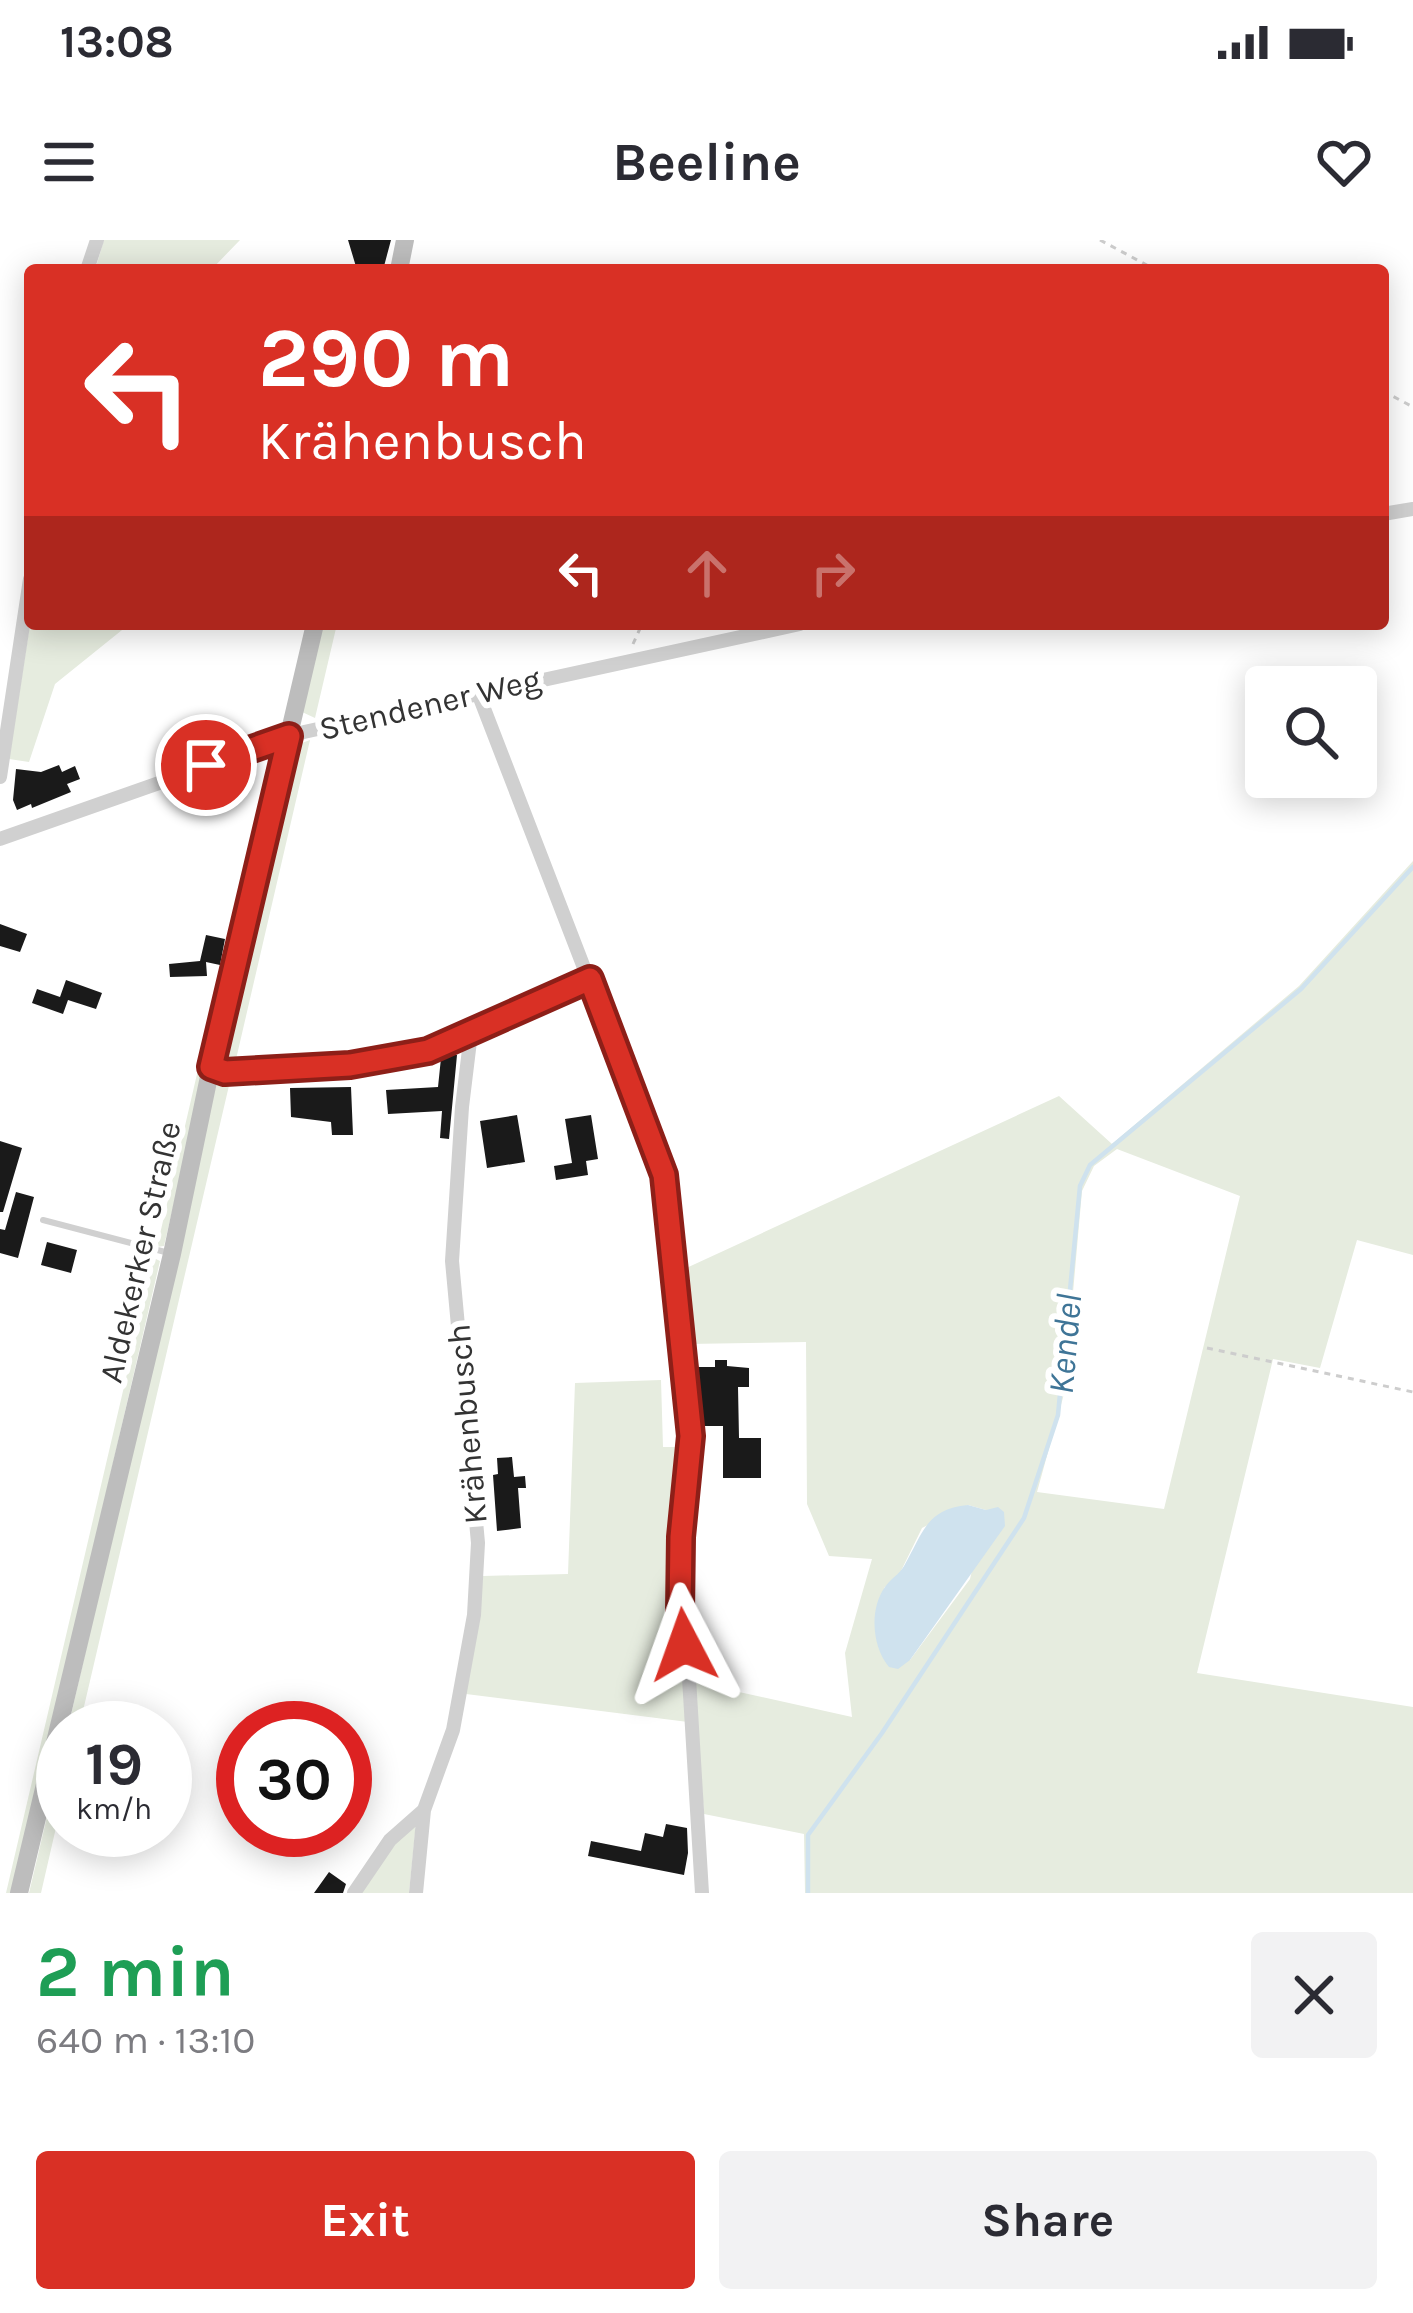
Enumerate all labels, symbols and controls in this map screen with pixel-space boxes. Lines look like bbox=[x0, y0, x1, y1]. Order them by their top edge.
text: 13:08 bbox=[60, 16, 174, 68]
icon: menu bbox=[36, 129, 102, 195]
icon: heart bbox=[1311, 129, 1377, 195]
text: Beeline bbox=[612, 130, 801, 194]
text: 290 m bbox=[258, 309, 514, 407]
icon: left bbox=[60, 312, 216, 468]
text: Krähenbusch bbox=[258, 409, 586, 473]
icon: left bbox=[548, 540, 614, 606]
icon: ahead bbox=[674, 540, 740, 606]
icon: right bbox=[800, 540, 866, 606]
street label: Stendener Weg bbox=[315, 660, 545, 748]
map controls bbox=[1245, 666, 1377, 798]
button: search bbox=[1245, 666, 1377, 798]
pin bbox=[155, 714, 257, 816]
icon: arrive bbox=[173, 732, 239, 798]
street label: Aldekerker Straße bbox=[91, 1118, 189, 1386]
water label: Kendel bbox=[1040, 1292, 1090, 1396]
street label: Krähenbusch bbox=[439, 1322, 495, 1526]
position arrow bbox=[621, 1582, 747, 1708]
speed limit sign: 30 bbox=[216, 1701, 372, 1857]
text: 19 bbox=[85, 1729, 143, 1799]
text: km/h bbox=[76, 1791, 152, 1827]
text: 2 min bbox=[36, 1930, 235, 2014]
button: close bbox=[1251, 1932, 1377, 2058]
text: 640 m · 13:10 bbox=[36, 2017, 255, 2063]
button: Exit bbox=[36, 2151, 695, 2289]
button: Share bbox=[719, 2151, 1377, 2289]

